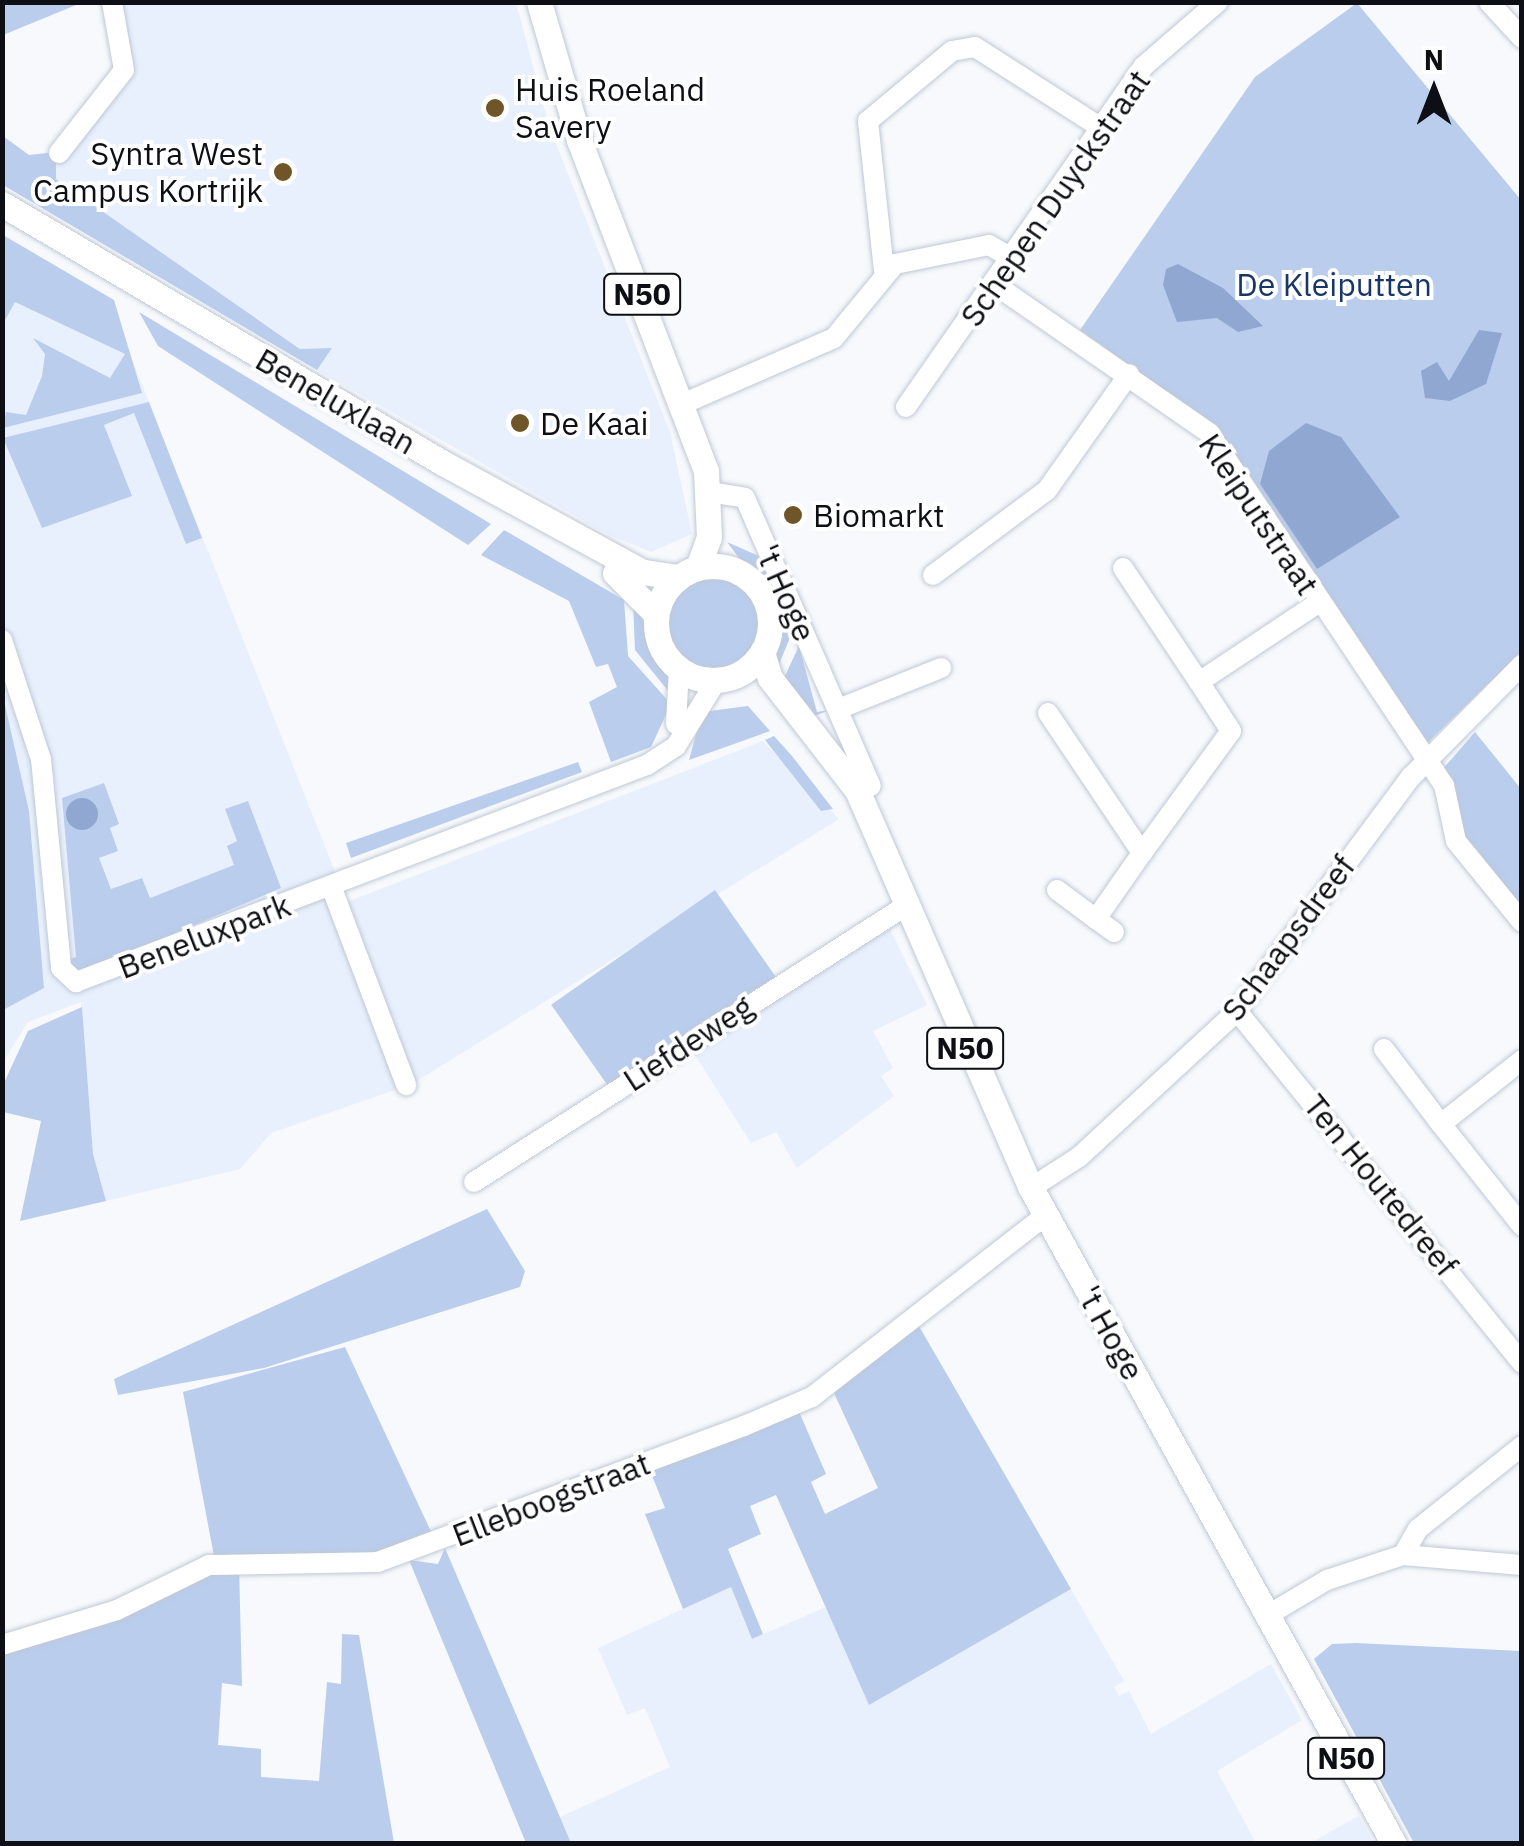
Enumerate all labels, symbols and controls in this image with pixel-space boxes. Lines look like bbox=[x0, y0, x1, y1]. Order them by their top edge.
north arrow bbox=[1384, 40, 1484, 140]
text: N bbox=[1424, 41, 1444, 78]
street label: Schepen Duyckstraat bbox=[952, 62, 1158, 334]
place label: Huis Roeland Savery bbox=[515, 71, 705, 146]
marker: Huis Roeland Savery bbox=[484, 97, 506, 119]
place label: Syntra West Campus Kortrijk bbox=[33, 135, 263, 210]
marker: Syntra West Campus Kortrijk bbox=[272, 161, 294, 183]
park label: De Kleiputten bbox=[1236, 265, 1432, 303]
road number: N50 bbox=[602, 269, 682, 319]
street label: Beneluxlaan bbox=[249, 340, 423, 462]
place label: De Kaai bbox=[540, 404, 649, 442]
marker: De Kaai bbox=[509, 412, 531, 434]
street label: Kleiputstraat bbox=[1191, 426, 1327, 602]
place label: Biomarkt bbox=[813, 496, 944, 534]
marker: Biomarkt bbox=[782, 504, 804, 526]
street label: 't Hoge bbox=[748, 539, 824, 647]
street label: Schaapsdreef bbox=[1213, 848, 1363, 1028]
street label: Beneluxpark bbox=[112, 886, 296, 986]
street label: Liefdeweg bbox=[616, 987, 760, 1099]
road number: N50 bbox=[925, 1023, 1005, 1073]
street label: Ten Houtedreef bbox=[1296, 1086, 1466, 1284]
street label: 't Hoge bbox=[1070, 1279, 1152, 1387]
street label: Elleboogstraat bbox=[447, 1444, 655, 1554]
road number: N50 bbox=[1306, 1733, 1386, 1783]

